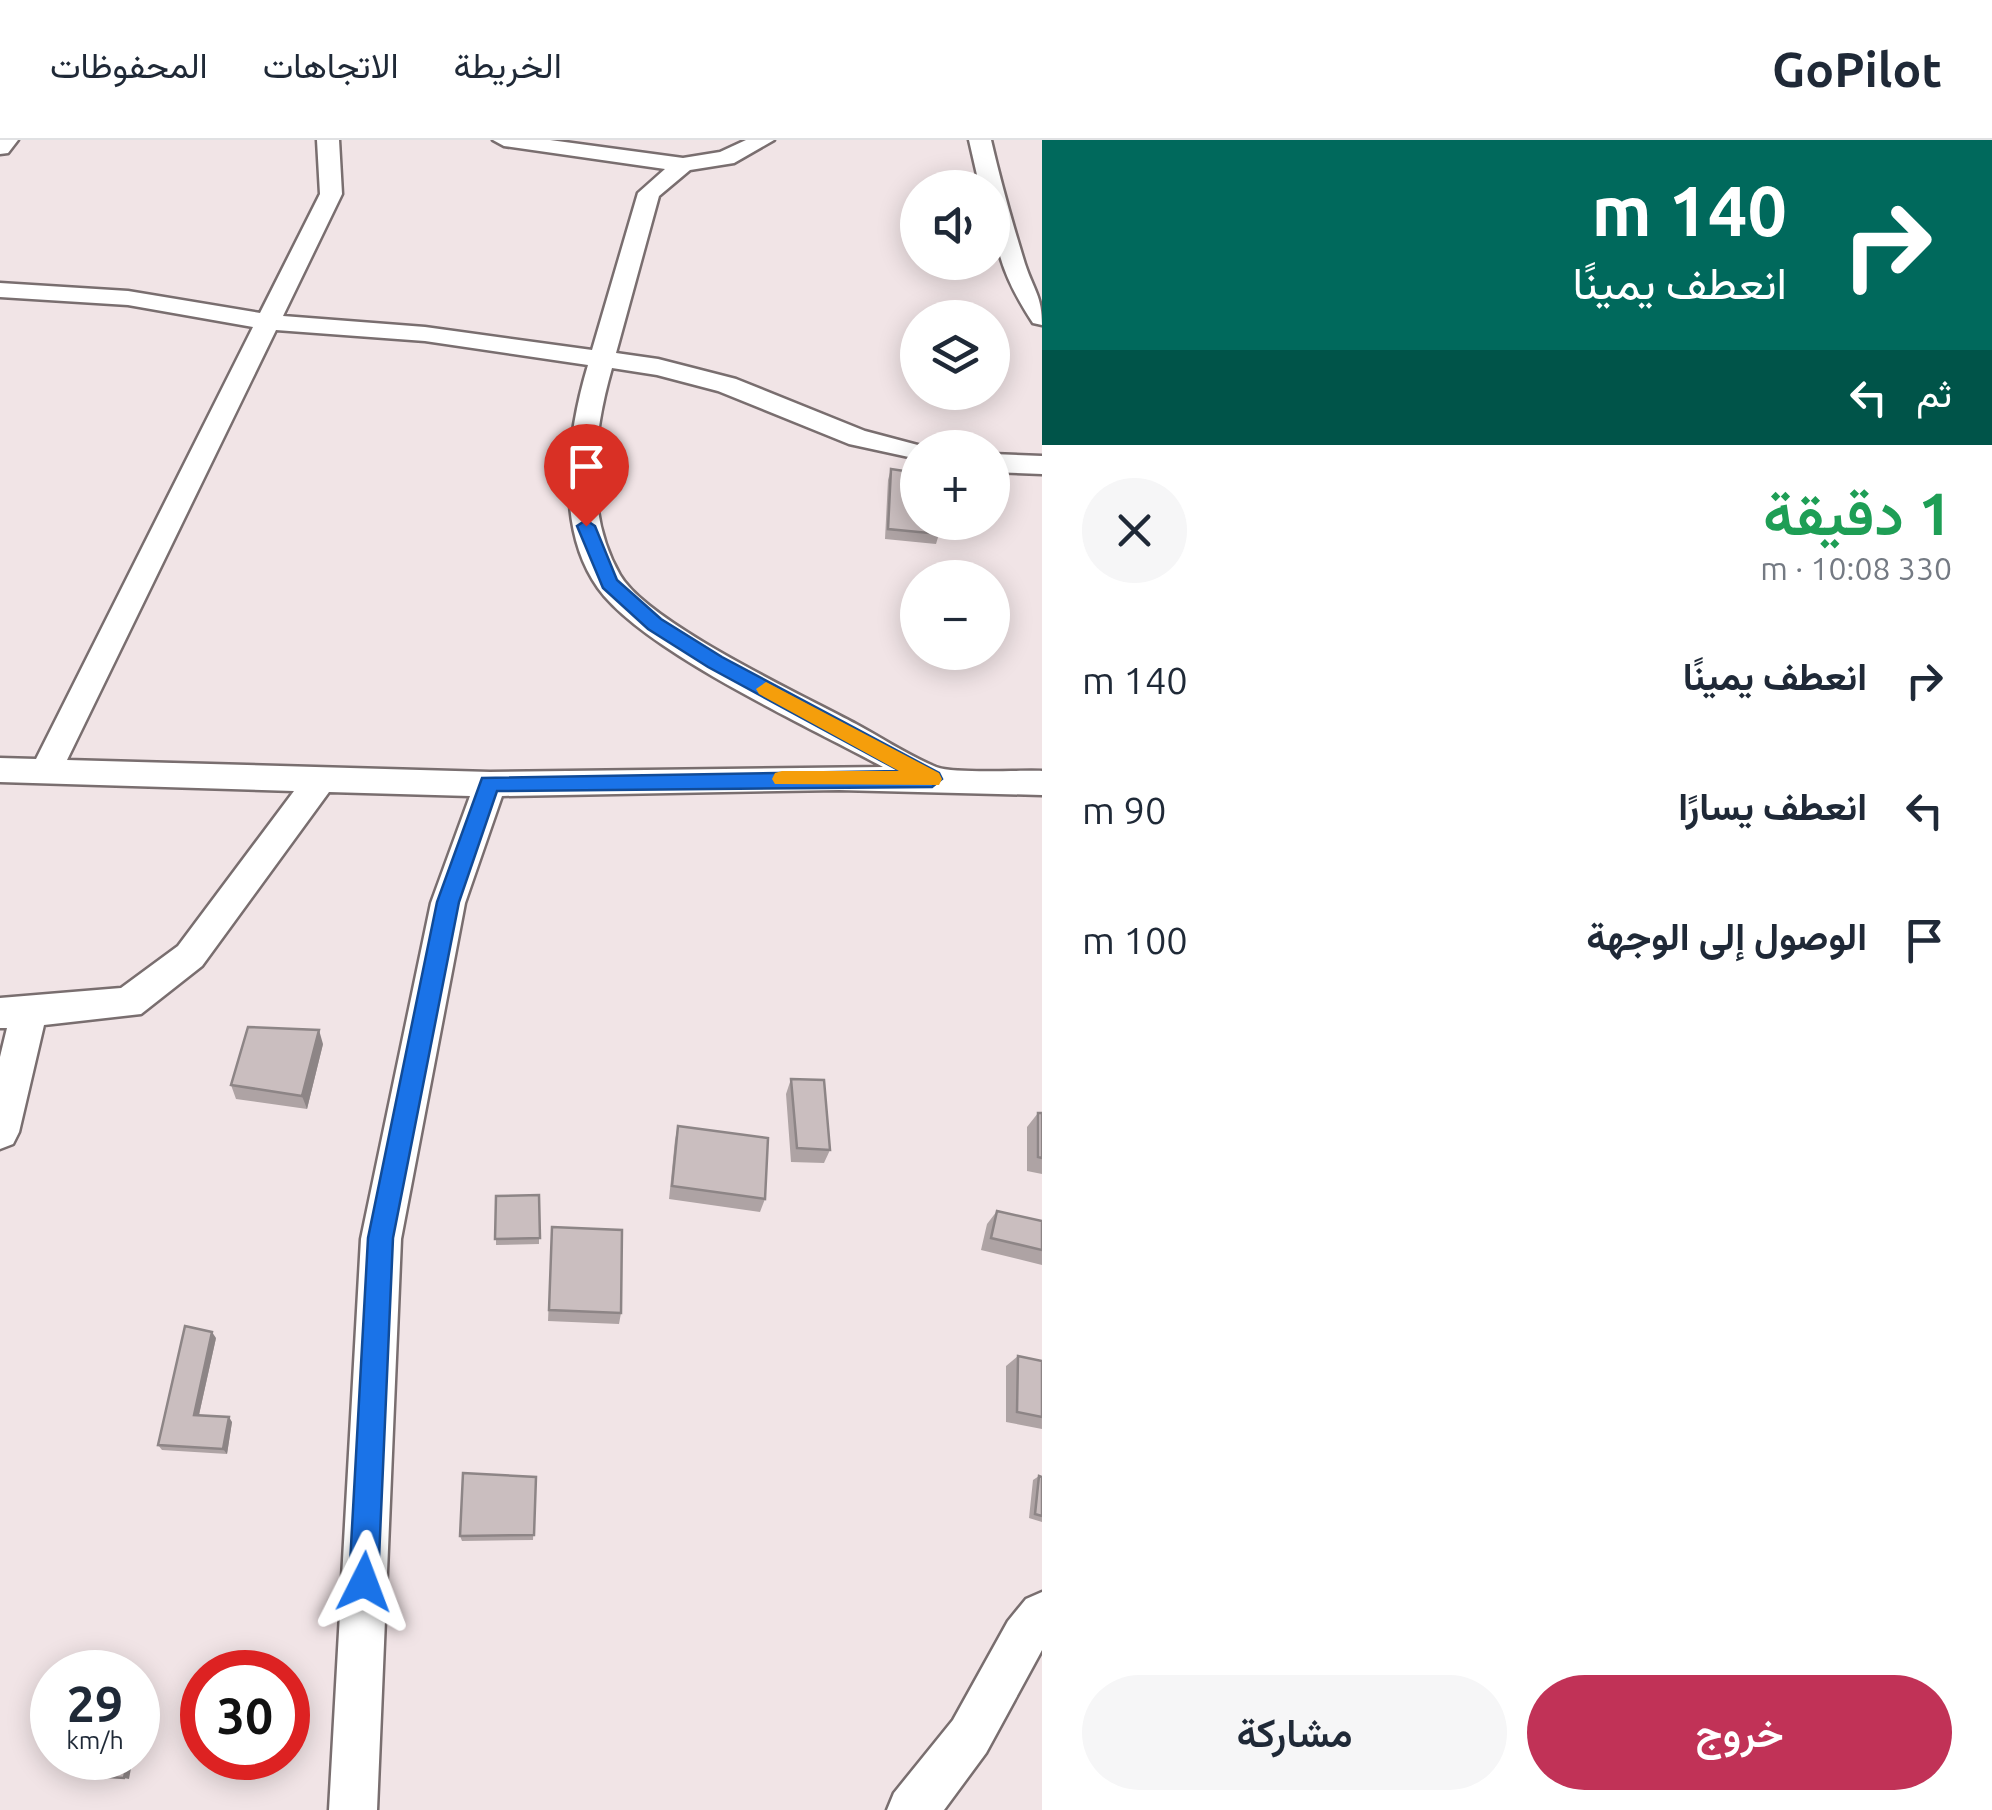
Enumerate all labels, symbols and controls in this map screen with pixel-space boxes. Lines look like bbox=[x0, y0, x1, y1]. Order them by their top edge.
text: GoPilot bbox=[1772, 42, 1942, 96]
text: المحفوظات bbox=[50, 45, 208, 85]
text: الاتجاهات bbox=[263, 45, 399, 85]
text: الخريطة bbox=[454, 45, 562, 85]
map controls bbox=[900, 170, 1010, 670]
button: sound bbox=[900, 170, 1010, 280]
text: 140 m bbox=[1592, 171, 1787, 249]
icon: right bbox=[1822, 180, 1952, 310]
text: انعطف يمينًا bbox=[1572, 257, 1787, 308]
button: layers bbox=[900, 300, 1010, 410]
icon: left bbox=[1841, 370, 1896, 425]
text: ثم bbox=[1916, 372, 1952, 414]
pin bbox=[544, 424, 629, 527]
button: + bbox=[900, 430, 1010, 540]
icon: arrive bbox=[559, 439, 614, 494]
button: close bbox=[1082, 478, 1187, 583]
text: 1 دقيقة bbox=[1763, 479, 1952, 546]
text: 330 m · 10:08 bbox=[1760, 550, 1952, 586]
button: − bbox=[900, 560, 1010, 670]
icon: right bbox=[1897, 653, 1952, 708]
text: انعطف يمينًا bbox=[1683, 655, 1867, 697]
text: 140 m bbox=[1082, 659, 1188, 701]
icon: left bbox=[1897, 783, 1952, 838]
text: انعطف يسارًا bbox=[1678, 785, 1867, 827]
text: 90 m bbox=[1082, 789, 1166, 831]
icon: arrive bbox=[1897, 913, 1952, 968]
text: الوصول إلى الوجهة bbox=[1586, 915, 1867, 957]
text: 100 m bbox=[1082, 919, 1188, 961]
position arrow bbox=[312, 1530, 416, 1634]
speed limit sign: 30 bbox=[180, 1650, 310, 1780]
text: 29 bbox=[67, 1675, 123, 1731]
button: مشاركة bbox=[1082, 1675, 1507, 1790]
button: خروج bbox=[1527, 1675, 1952, 1790]
text: km/h bbox=[66, 1726, 124, 1754]

